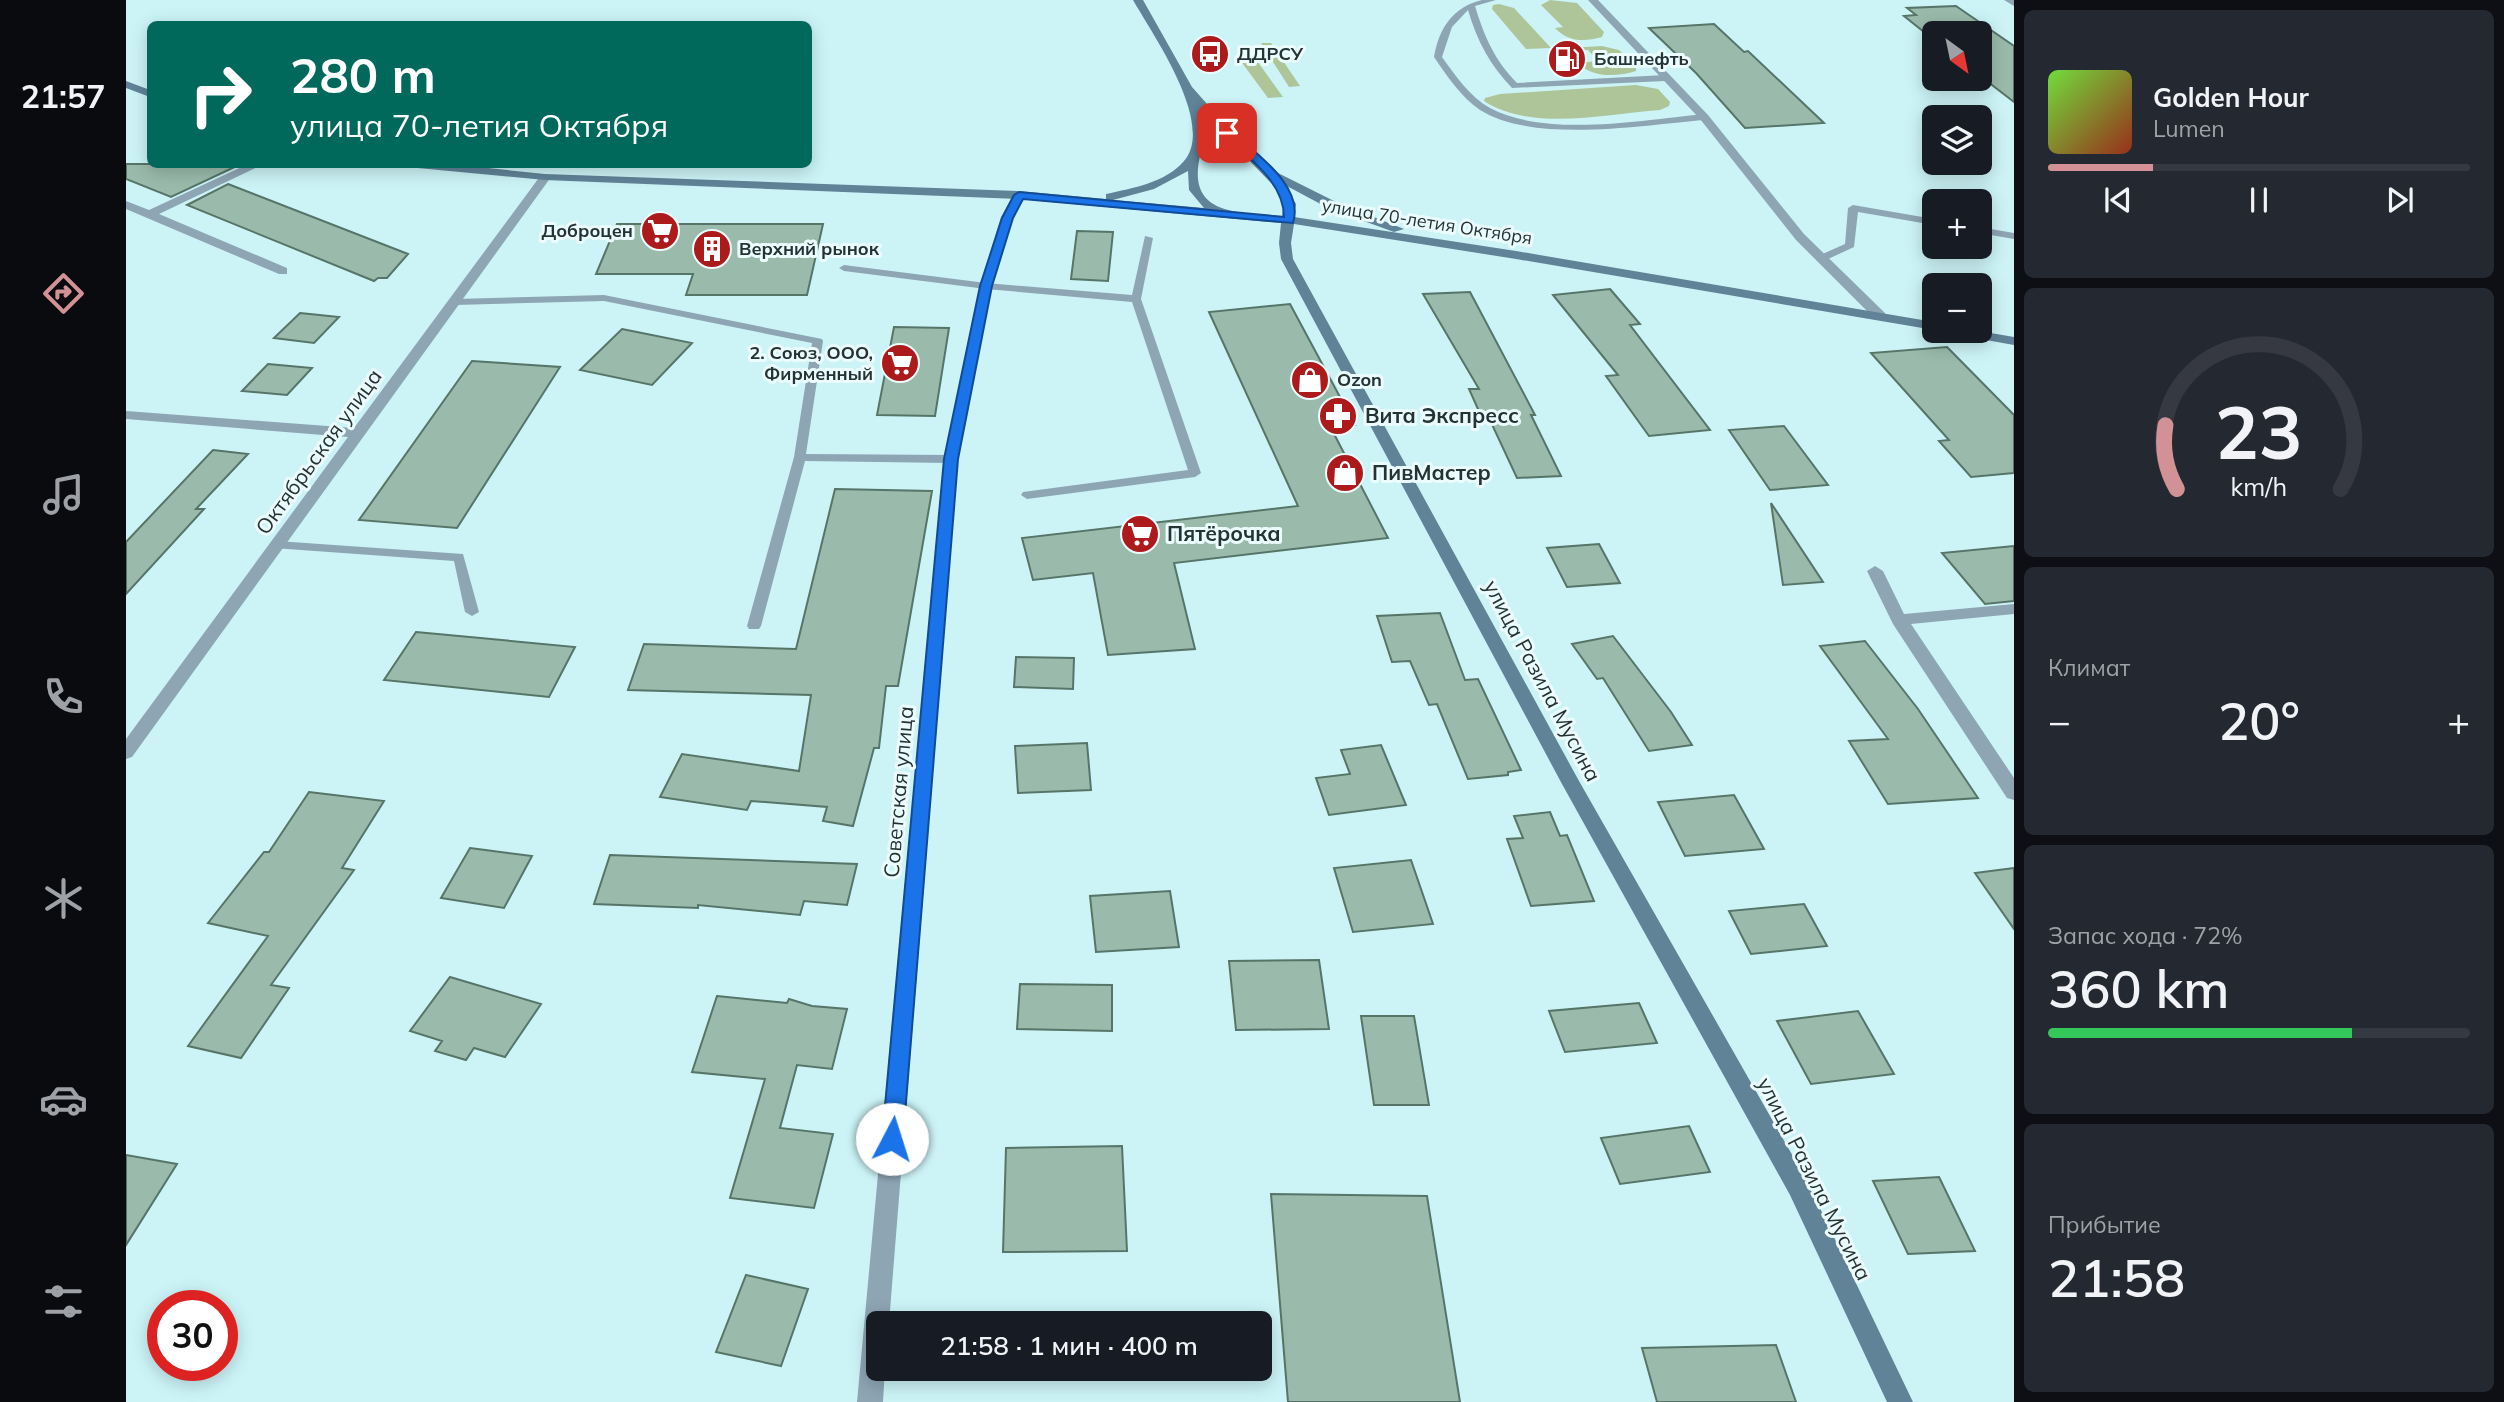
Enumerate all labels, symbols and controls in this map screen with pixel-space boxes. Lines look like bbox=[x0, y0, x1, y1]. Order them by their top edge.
north arrow bbox=[1922, 21, 1992, 91]
map controls bbox=[1922, 21, 1992, 343]
bus stop icon: ДДРСУ bbox=[1189, 33, 1231, 75]
fuel station icon: Башнефть bbox=[1546, 38, 1588, 80]
place label: ДДРСУ bbox=[1237, 42, 1304, 65]
text: 280 m bbox=[290, 44, 436, 105]
place label: Башнефть bbox=[1594, 47, 1689, 70]
icon: right bbox=[175, 49, 266, 140]
text: 21:57 bbox=[21, 76, 105, 116]
text: Golden Hour bbox=[2153, 81, 2309, 114]
pin bbox=[1197, 103, 1257, 163]
text: улица 70-летия Октября bbox=[290, 105, 668, 145]
button: layers bbox=[1922, 105, 1992, 175]
icon: arrive bbox=[1208, 114, 1246, 152]
text: Lumen bbox=[2153, 114, 2225, 143]
icon: previous bbox=[2099, 181, 2137, 219]
icon: pause bbox=[2240, 181, 2278, 219]
icon: next bbox=[2381, 181, 2419, 219]
button: + bbox=[1922, 189, 1992, 259]
street label: улица 70-летия Октября bbox=[1320, 194, 1534, 250]
supermarket icon: Доброцен bbox=[639, 210, 681, 252]
place label: Доброцен bbox=[541, 219, 633, 242]
building icon: Верхний рынок bbox=[691, 228, 733, 270]
place label: Верхний рынок bbox=[739, 237, 880, 260]
icon: directions bbox=[39, 269, 88, 318]
button: − bbox=[1922, 273, 1992, 343]
place label: 2. Союз, ООО, Фирменный bbox=[749, 341, 873, 385]
supermarket icon: 2. Союз, ООО, Фирменный bbox=[879, 342, 921, 384]
shop icon: Ozon bbox=[1289, 359, 1331, 401]
street label: Октябрьская улица bbox=[249, 364, 387, 539]
place label: Ozon bbox=[1337, 368, 1382, 391]
text: 23 bbox=[2215, 386, 2303, 477]
pharmacy icon: Вита Экспресс bbox=[1317, 395, 1359, 437]
place label: Вита Экспресс bbox=[1365, 402, 1519, 428]
shop icon: ПивМастер bbox=[1324, 452, 1366, 494]
place label: ПивМастер bbox=[1372, 459, 1491, 485]
icon: music bbox=[39, 470, 88, 519]
text: km/h bbox=[2231, 470, 2287, 501]
supermarket icon: Пятёрочка bbox=[1119, 513, 1161, 555]
place label: Пятёрочка bbox=[1167, 520, 1281, 546]
street label: улица Разила Мусина bbox=[1479, 575, 1607, 786]
text: Климат bbox=[2048, 653, 2130, 682]
icon: phone bbox=[39, 672, 88, 721]
text: 20° bbox=[2218, 688, 2300, 753]
text: − bbox=[2048, 697, 2071, 745]
text: + bbox=[2447, 697, 2470, 745]
street label: Советская улица bbox=[878, 705, 918, 879]
icon: climate bbox=[39, 874, 88, 923]
text: Запас хода · 72% bbox=[2048, 921, 2243, 950]
text: 360 km bbox=[2048, 956, 2229, 1021]
street label: улица Разила Мусина bbox=[1752, 1073, 1877, 1284]
icon: car bbox=[39, 1075, 88, 1124]
position arrow bbox=[855, 1102, 929, 1176]
text: Прибытие bbox=[2048, 1210, 2161, 1239]
text: 21:58 bbox=[2048, 1245, 2185, 1310]
icon: filters bbox=[39, 1277, 88, 1326]
speed limit sign: 30 bbox=[147, 1290, 238, 1381]
text: 21:58 · 1 мин · 400 m bbox=[940, 1329, 1198, 1362]

